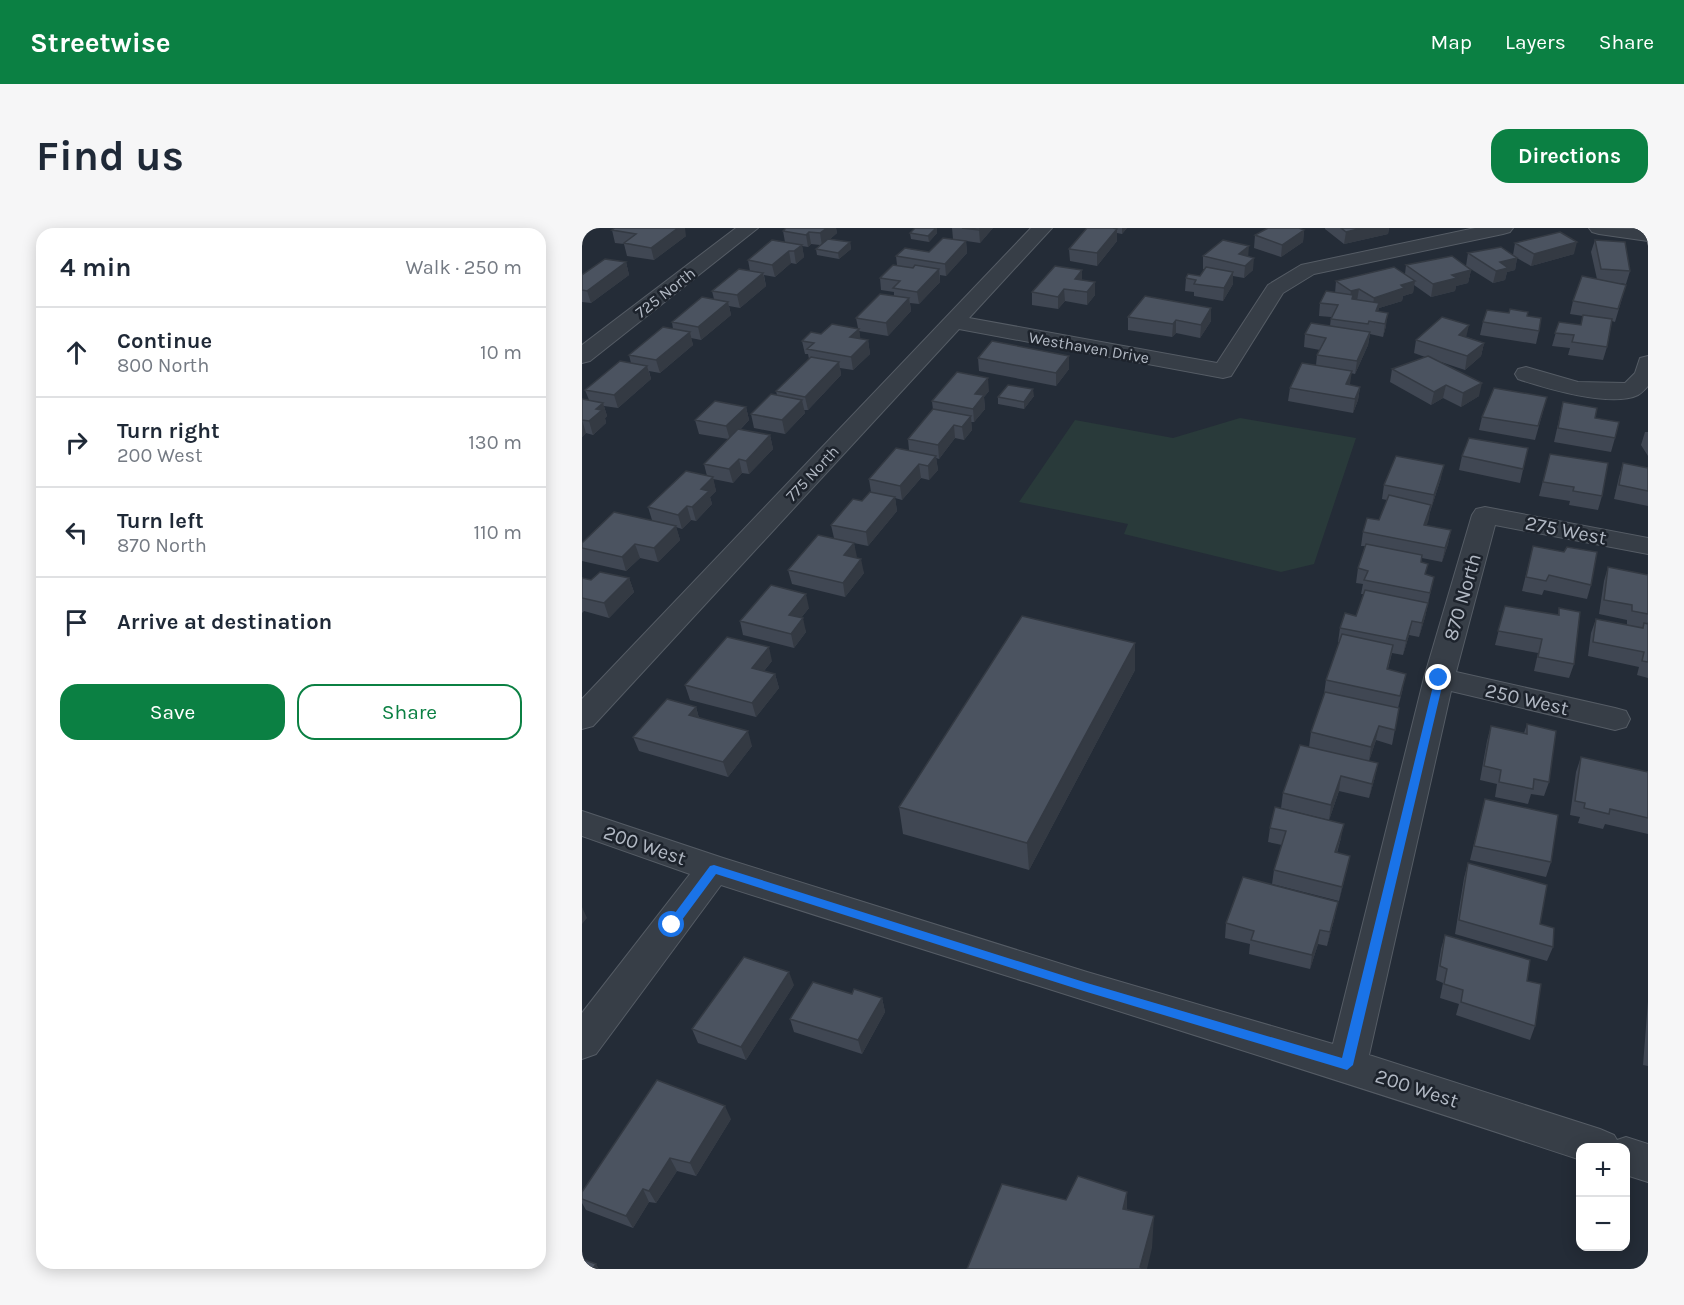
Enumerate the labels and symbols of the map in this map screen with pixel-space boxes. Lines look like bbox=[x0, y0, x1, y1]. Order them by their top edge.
street label: 725 North bbox=[632, 263, 699, 322]
street label: Westhaven Drive bbox=[1027, 328, 1151, 367]
street label: 775 North bbox=[782, 442, 843, 505]
street label: 275 West bbox=[1523, 511, 1609, 550]
street label: 870 North bbox=[1439, 551, 1486, 643]
route end bbox=[1425, 664, 1451, 690]
street label: 250 West bbox=[1483, 679, 1571, 720]
street label: 200 West bbox=[601, 821, 690, 870]
route start bbox=[658, 911, 684, 937]
street label: 200 West bbox=[1373, 1064, 1462, 1113]

